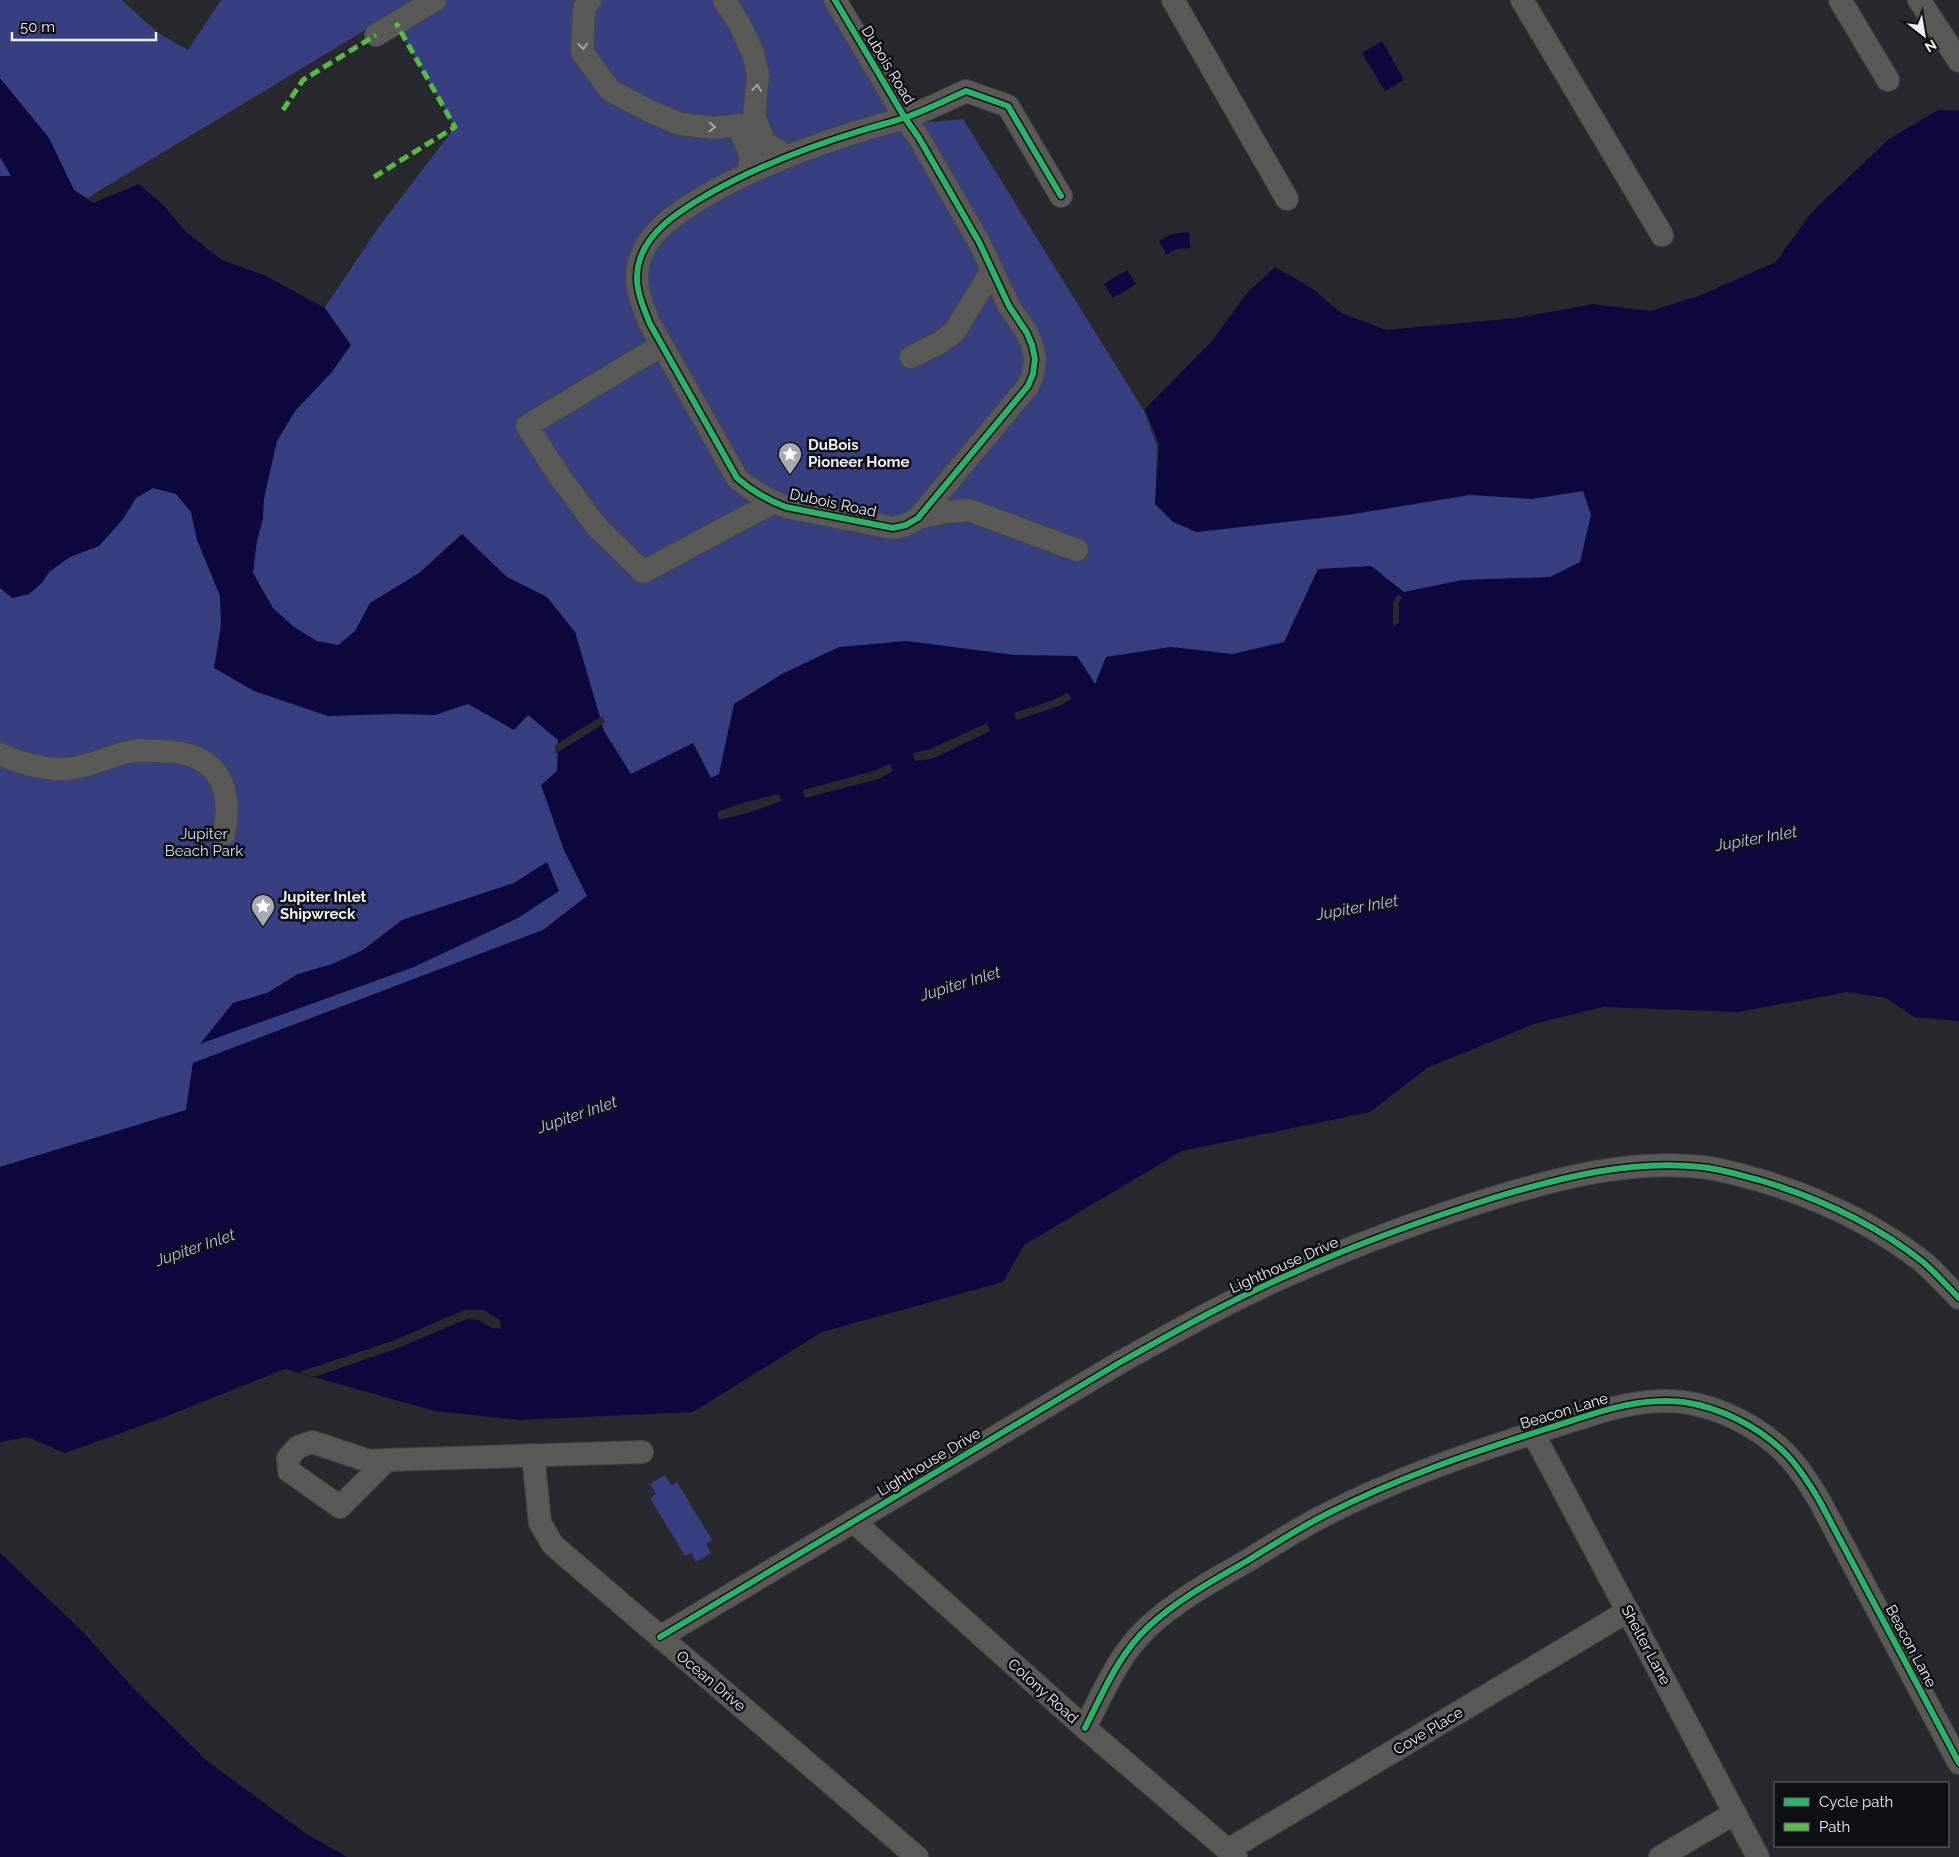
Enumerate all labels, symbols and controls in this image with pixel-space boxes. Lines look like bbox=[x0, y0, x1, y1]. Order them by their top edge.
scale bar bbox=[12, 10, 156, 42]
north arrow bbox=[1899, 10, 1949, 60]
text: 50 m bbox=[20, 18, 55, 36]
street label: Dubois Road bbox=[858, 23, 918, 107]
text: N bbox=[1922, 37, 1939, 56]
one-way arrow bbox=[577, 43, 588, 51]
one-way arrow bbox=[751, 83, 762, 91]
one-way arrow bbox=[708, 122, 716, 133]
place label: DuBois Pioneer Home bbox=[808, 436, 909, 471]
place icon: DuBois Pioneer Home bbox=[777, 441, 803, 475]
street label: Dubois Road bbox=[788, 485, 878, 521]
water label: Jupiter Inlet bbox=[1713, 822, 1799, 855]
park label: Jupiter Beach Park bbox=[165, 825, 243, 860]
place label: Jupiter Inlet Shipwreck bbox=[280, 888, 367, 923]
water label: Jupiter Inlet bbox=[1314, 891, 1400, 924]
place icon: Jupiter Inlet Shipwreck bbox=[250, 893, 276, 927]
water label: Jupiter Inlet bbox=[917, 962, 1003, 1005]
water label: Jupiter Inlet bbox=[534, 1092, 620, 1137]
water label: Jupiter Inlet bbox=[152, 1225, 238, 1270]
street label: Lighthouse Drive bbox=[1227, 1233, 1341, 1297]
street label: Beacon Lane bbox=[1518, 1389, 1610, 1433]
street label: Lighthouse Drive bbox=[874, 1424, 984, 1500]
street label: Shelter Lane bbox=[1617, 1602, 1675, 1688]
street label: Beacon Lane bbox=[1882, 1602, 1940, 1691]
street label: Ocean Drive bbox=[673, 1647, 749, 1715]
street label: Colony Road bbox=[1004, 1655, 1082, 1727]
street label: Cove Place bbox=[1390, 1703, 1466, 1759]
legend bbox=[1774, 1782, 1949, 1847]
text: Cycle path bbox=[1819, 1793, 1893, 1811]
text: Path bbox=[1819, 1818, 1850, 1836]

